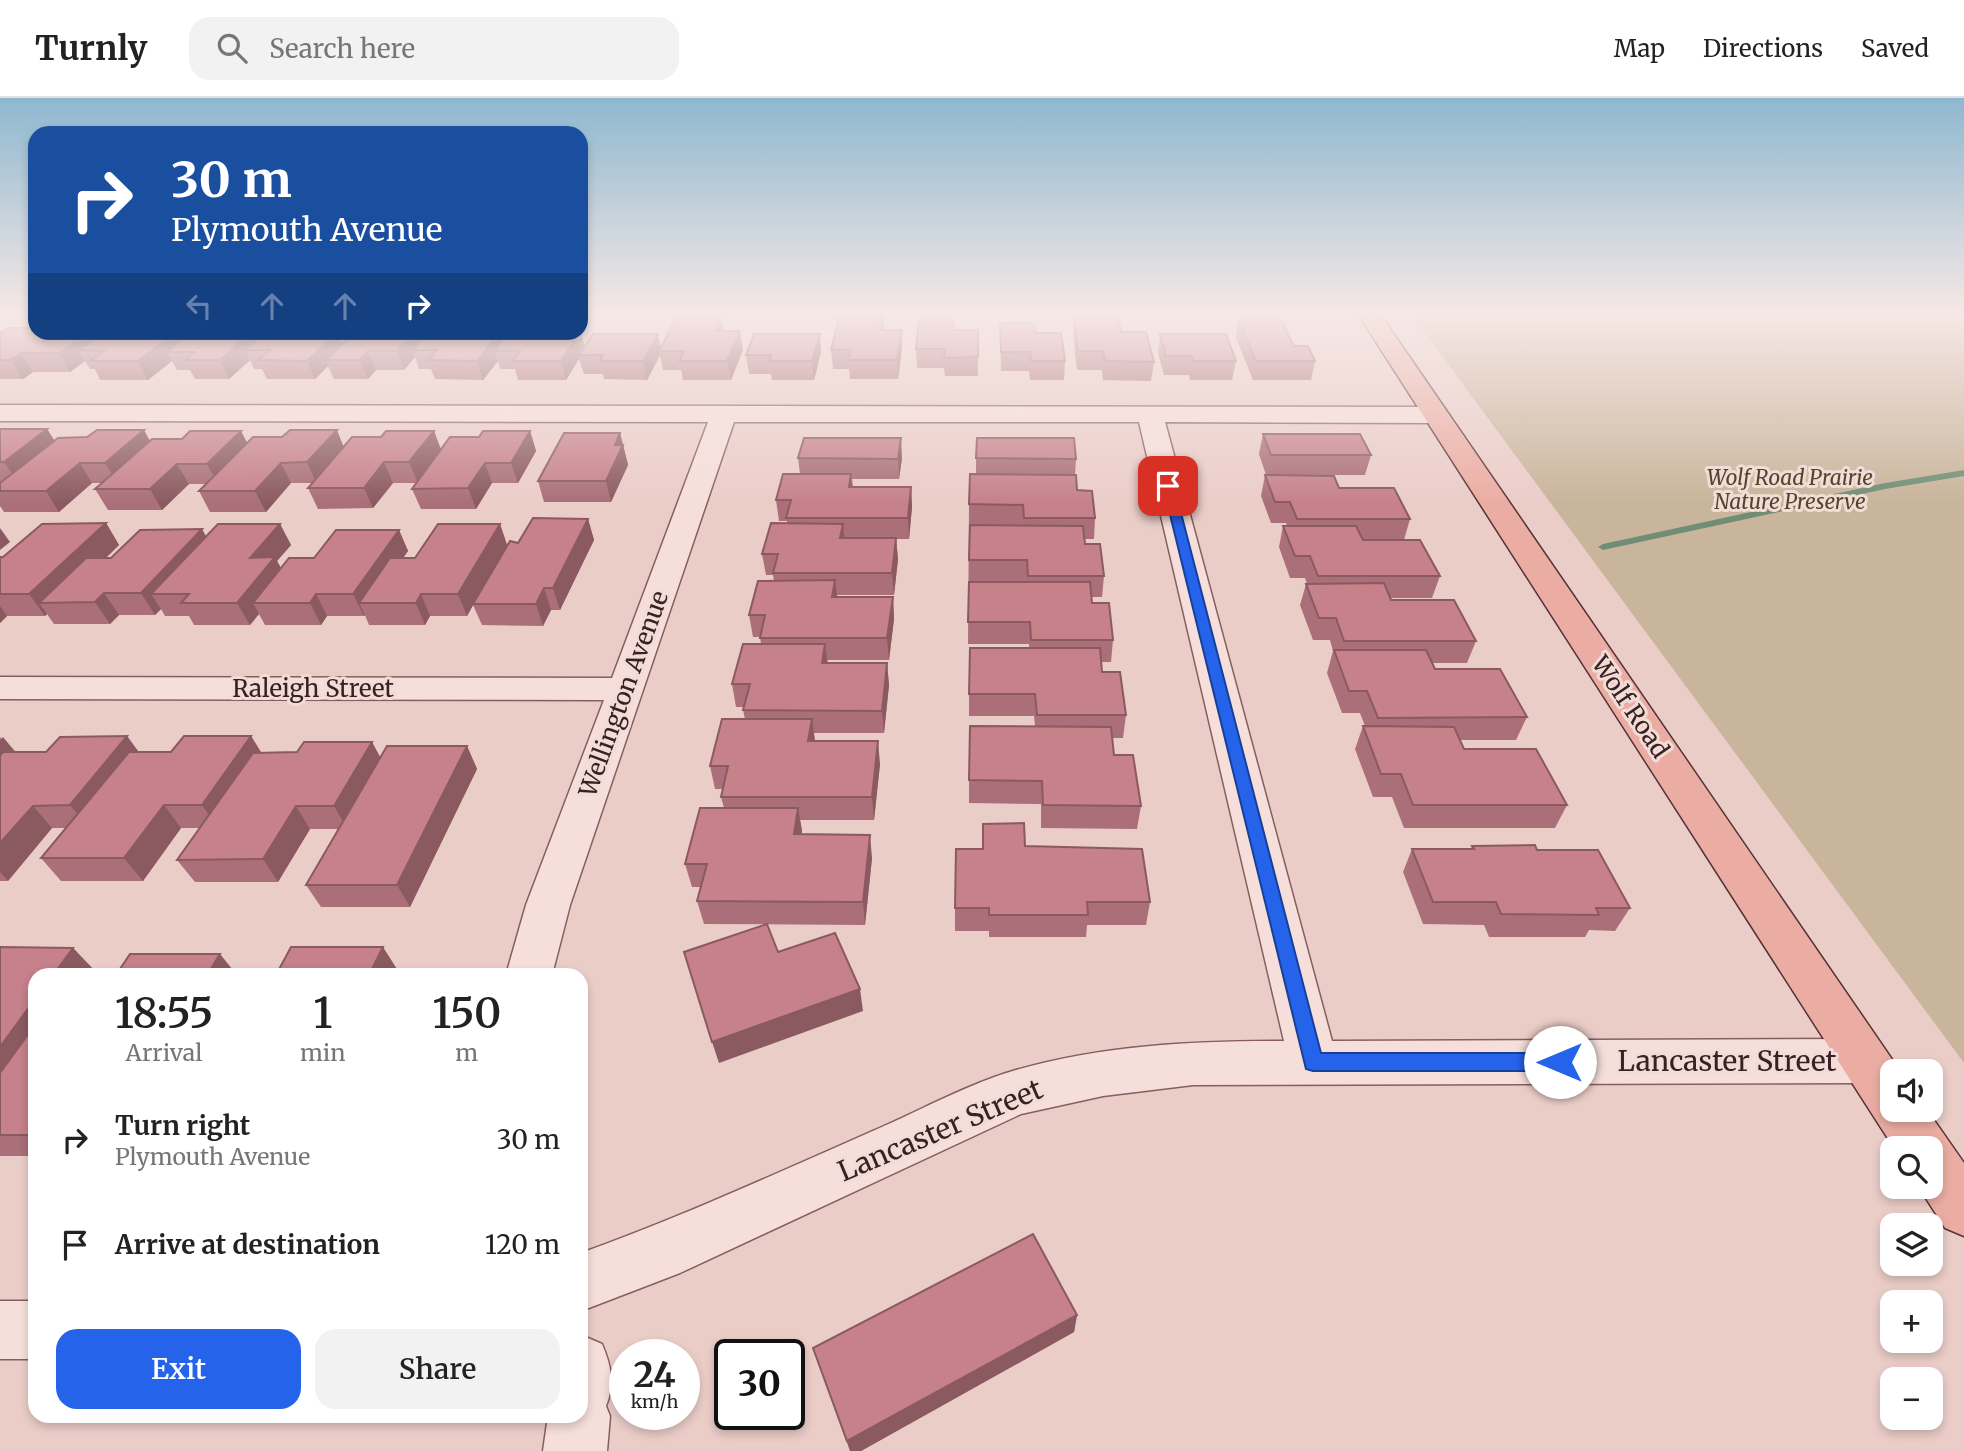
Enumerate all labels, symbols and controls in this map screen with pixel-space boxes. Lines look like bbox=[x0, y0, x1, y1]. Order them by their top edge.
search box bbox=[189, 17, 679, 80]
text: Turnly bbox=[35, 28, 147, 69]
icon: search bbox=[213, 29, 251, 67]
text: Search here bbox=[269, 32, 415, 65]
text: Map bbox=[1614, 33, 1665, 64]
text: Directions bbox=[1703, 33, 1823, 64]
text: Saved bbox=[1861, 33, 1929, 64]
text: 30 m bbox=[171, 149, 292, 210]
icon: right bbox=[56, 154, 147, 245]
text: Plymouth Avenue bbox=[171, 210, 443, 250]
icon: left bbox=[180, 287, 218, 325]
icon: ahead bbox=[253, 287, 291, 325]
icon: ahead bbox=[326, 287, 364, 325]
icon: right bbox=[399, 287, 437, 325]
pin bbox=[1138, 456, 1198, 516]
park label: Wolf Road Prairie Nature Preserve bbox=[1707, 464, 1873, 515]
icon: arrive bbox=[1149, 467, 1187, 505]
street label: Wellington Avenue bbox=[572, 587, 675, 802]
street label: Wolf Road bbox=[1584, 649, 1676, 764]
street label: Raleigh Street bbox=[232, 673, 394, 704]
text: 18:55 bbox=[115, 987, 213, 1039]
text: 1 bbox=[313, 987, 332, 1039]
text: 150 bbox=[432, 987, 501, 1039]
position arrow bbox=[1523, 1025, 1597, 1099]
text: Arrival bbox=[126, 1038, 202, 1067]
text: min bbox=[300, 1038, 346, 1067]
text: m bbox=[455, 1038, 478, 1067]
street label: Lancaster Street bbox=[1618, 1043, 1837, 1079]
map controls bbox=[1880, 1059, 1943, 1430]
button: sound bbox=[1880, 1059, 1943, 1122]
street label: Lancaster Street bbox=[832, 1071, 1048, 1189]
text: Turn right bbox=[115, 1109, 250, 1142]
icon: right bbox=[56, 1121, 94, 1159]
text: 30 m bbox=[497, 1123, 560, 1156]
button: search bbox=[1880, 1136, 1943, 1199]
text: Plymouth Avenue bbox=[115, 1142, 310, 1171]
button: layers bbox=[1880, 1213, 1943, 1276]
icon: arrive bbox=[56, 1226, 94, 1264]
text: Arrive at destination bbox=[115, 1228, 380, 1261]
text: 120 m bbox=[485, 1228, 560, 1261]
button: + bbox=[1880, 1290, 1943, 1353]
button: Exit bbox=[56, 1329, 301, 1409]
button: Share bbox=[315, 1329, 560, 1409]
speed limit sign: 30 bbox=[714, 1339, 805, 1430]
text: 24 bbox=[633, 1353, 676, 1397]
button: − bbox=[1880, 1367, 1943, 1430]
text: km/h bbox=[631, 1390, 678, 1413]

